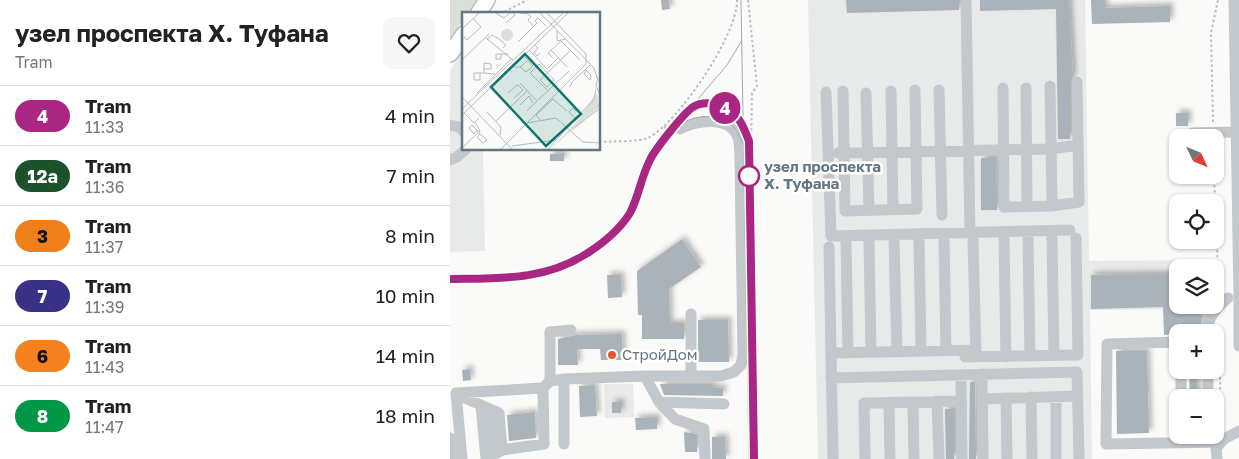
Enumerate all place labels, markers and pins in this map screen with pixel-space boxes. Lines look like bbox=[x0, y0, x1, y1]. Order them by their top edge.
place label: узел проспекта Х. Туфана bbox=[764, 157, 881, 192]
marker: узел проспекта Х. Туфана bbox=[738, 165, 760, 187]
place label: СтройДом bbox=[622, 345, 698, 363]
marker: СтройДом bbox=[606, 349, 618, 361]

